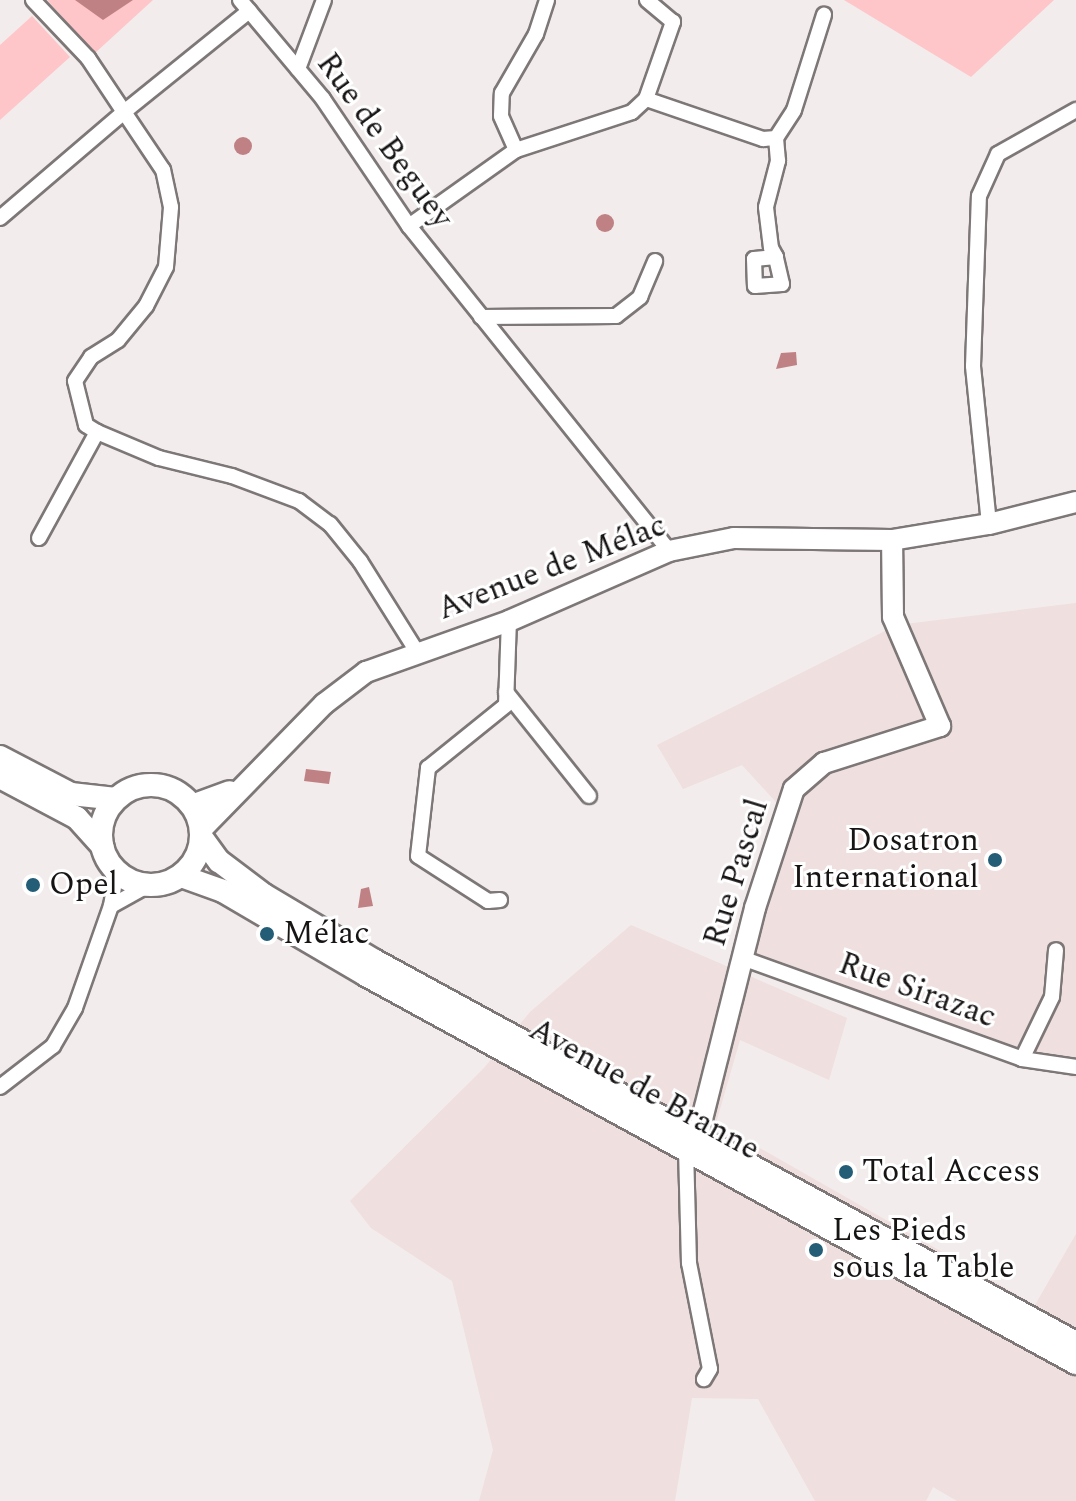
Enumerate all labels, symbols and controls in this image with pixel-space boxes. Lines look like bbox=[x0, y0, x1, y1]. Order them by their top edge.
street label: Rue de Beguey bbox=[308, 46, 460, 236]
street label: Avenue de Mélac bbox=[432, 507, 672, 629]
street label: Rue Pascal bbox=[696, 795, 778, 951]
place label: Dosatron International bbox=[792, 823, 979, 898]
marker: Dosatron International bbox=[986, 851, 1004, 869]
place label: Opel bbox=[49, 866, 118, 904]
marker: Opel bbox=[24, 876, 42, 894]
place label: Mélac bbox=[283, 915, 370, 953]
marker: Mélac bbox=[258, 925, 276, 943]
street label: Rue Sirazac bbox=[833, 945, 1001, 1037]
street label: Avenue de Branne bbox=[522, 1011, 766, 1169]
place label: Total Access bbox=[862, 1153, 1040, 1191]
marker: Total Access bbox=[837, 1163, 855, 1181]
place label: Les Pieds sous la Table bbox=[832, 1213, 1015, 1288]
marker: Les Pieds sous la Table bbox=[807, 1241, 825, 1259]

